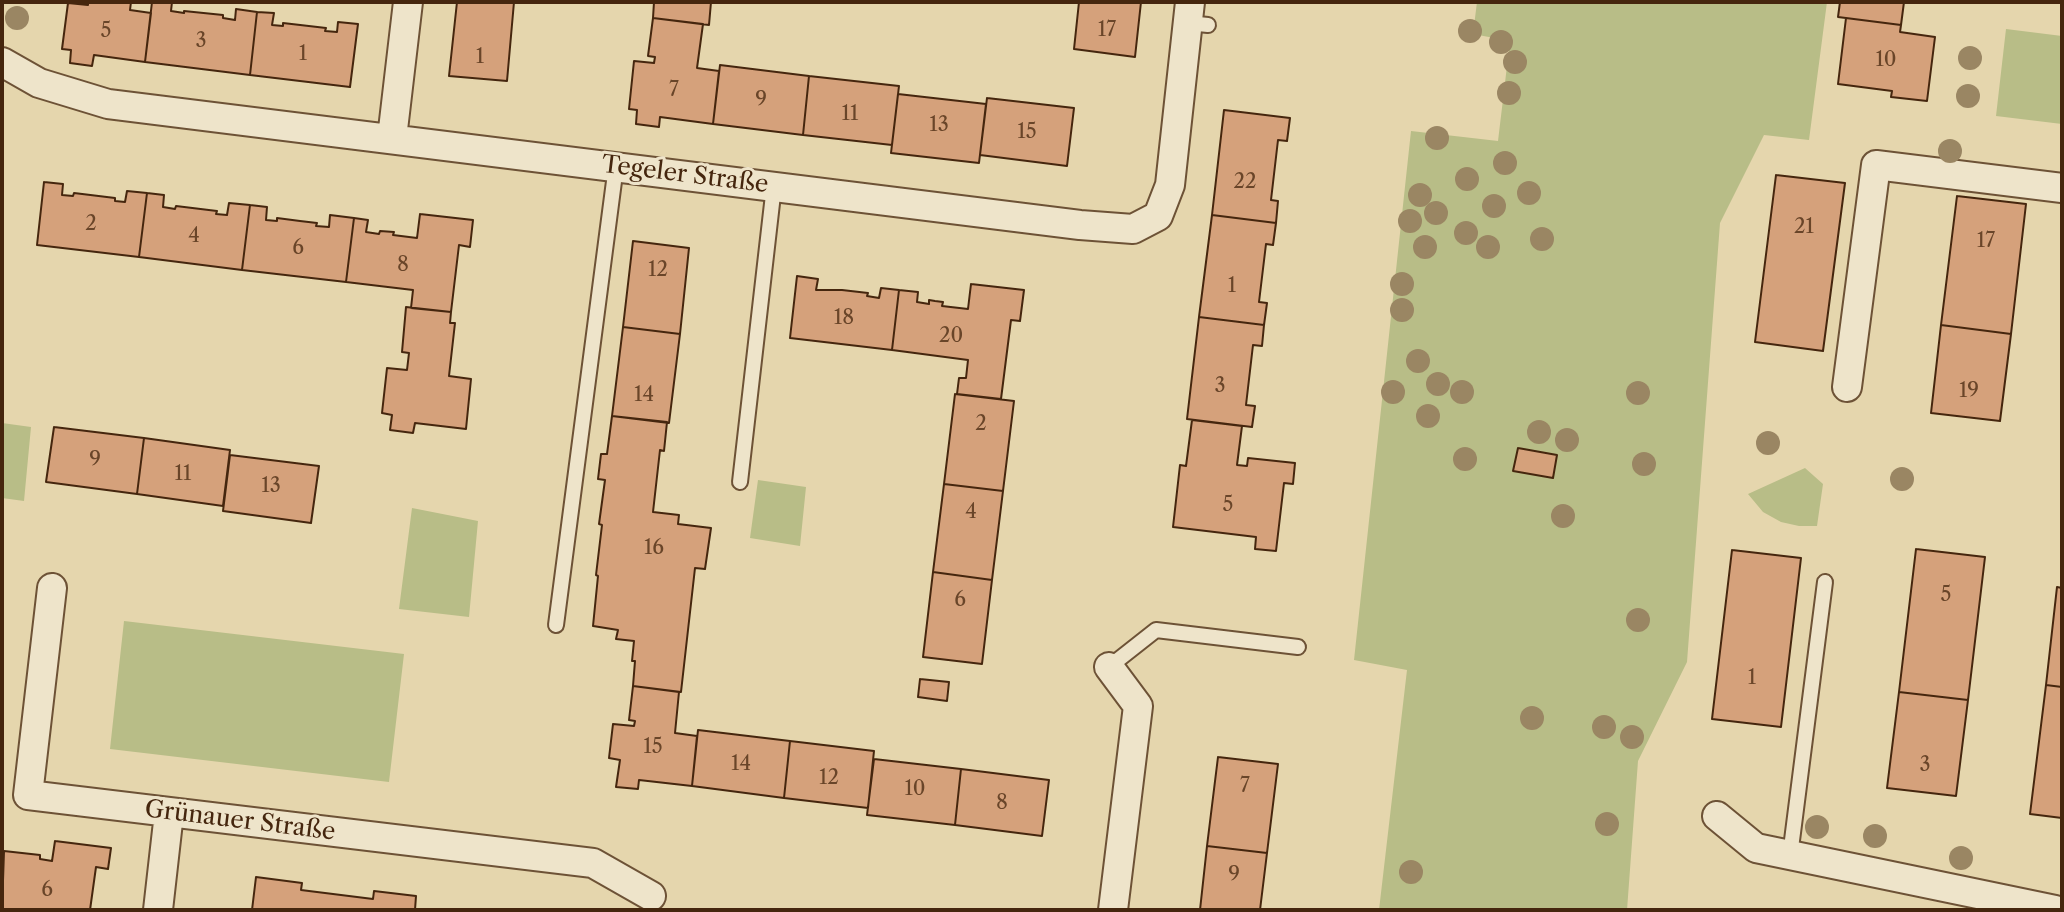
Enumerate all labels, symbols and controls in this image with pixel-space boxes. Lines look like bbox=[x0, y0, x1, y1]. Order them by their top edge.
house number: 17 bbox=[1098, 18, 1116, 42]
house number: 5 bbox=[101, 19, 111, 43]
house number: 3 bbox=[195, 29, 207, 53]
house number: 1 bbox=[299, 42, 307, 66]
house number: 1 bbox=[476, 45, 484, 69]
house number: 10 bbox=[1875, 48, 1897, 72]
house number: 7 bbox=[669, 78, 679, 102]
house number: 9 bbox=[755, 88, 767, 112]
house number: 11 bbox=[842, 102, 858, 126]
house number: 13 bbox=[929, 113, 949, 137]
house number: 15 bbox=[1017, 120, 1037, 144]
street label: Tegeler Straße bbox=[600, 150, 770, 200]
house number: 22 bbox=[1234, 170, 1256, 194]
house number: 2 bbox=[85, 212, 97, 236]
house number: 21 bbox=[1794, 215, 1814, 239]
house number: 4 bbox=[188, 224, 200, 248]
house number: 17 bbox=[1977, 229, 1995, 253]
house number: 6 bbox=[292, 236, 304, 260]
house number: 8 bbox=[397, 253, 409, 277]
house number: 12 bbox=[648, 258, 668, 282]
house number: 1 bbox=[1228, 274, 1236, 298]
house number: 18 bbox=[834, 306, 854, 330]
house number: 20 bbox=[939, 324, 963, 348]
house number: 3 bbox=[1214, 374, 1226, 398]
house number: 19 bbox=[1959, 379, 1979, 403]
house number: 14 bbox=[634, 383, 654, 407]
house number: 2 bbox=[975, 412, 987, 436]
house number: 9 bbox=[89, 448, 101, 472]
house number: 11 bbox=[175, 462, 191, 486]
house number: 13 bbox=[261, 474, 281, 498]
house number: 5 bbox=[1223, 493, 1233, 517]
house number: 4 bbox=[965, 500, 977, 524]
house number: 16 bbox=[644, 536, 664, 560]
house number: 5 bbox=[1941, 583, 1951, 607]
house number: 6 bbox=[954, 588, 966, 612]
house number: 1 bbox=[1748, 666, 1756, 690]
house number: 15 bbox=[643, 735, 663, 759]
house number: 14 bbox=[731, 752, 751, 776]
house number: 3 bbox=[1919, 753, 1931, 777]
house number: 12 bbox=[819, 766, 839, 790]
house number: 7 bbox=[1240, 774, 1250, 798]
house number: 10 bbox=[904, 777, 926, 801]
house number: 8 bbox=[996, 791, 1008, 815]
street label: Grünauer Straße bbox=[143, 795, 337, 847]
house number: 9 bbox=[1228, 863, 1240, 887]
house number: 6 bbox=[41, 878, 53, 902]

